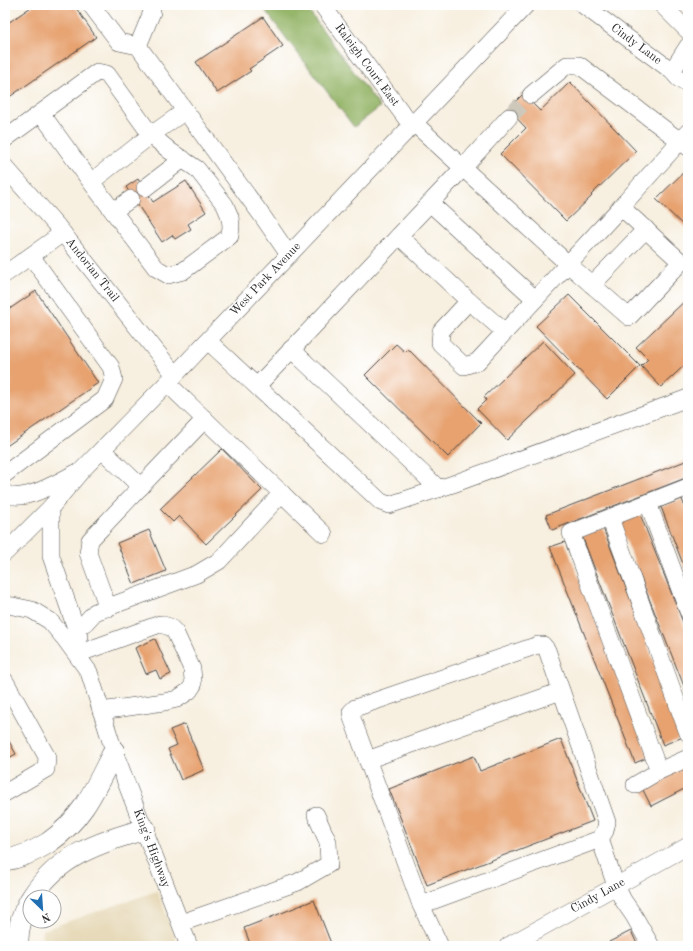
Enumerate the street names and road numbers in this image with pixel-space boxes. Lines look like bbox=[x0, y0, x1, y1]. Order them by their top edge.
street label: Raleigh Court East bbox=[332, 22, 401, 109]
street label: Cindy Lane bbox=[608, 22, 664, 67]
street label: Andorian Trail bbox=[63, 236, 121, 304]
street label: West Park Avenue bbox=[228, 240, 303, 318]
street label: King's Highway bbox=[131, 807, 172, 890]
street label: Cindy Lane bbox=[569, 876, 627, 916]

